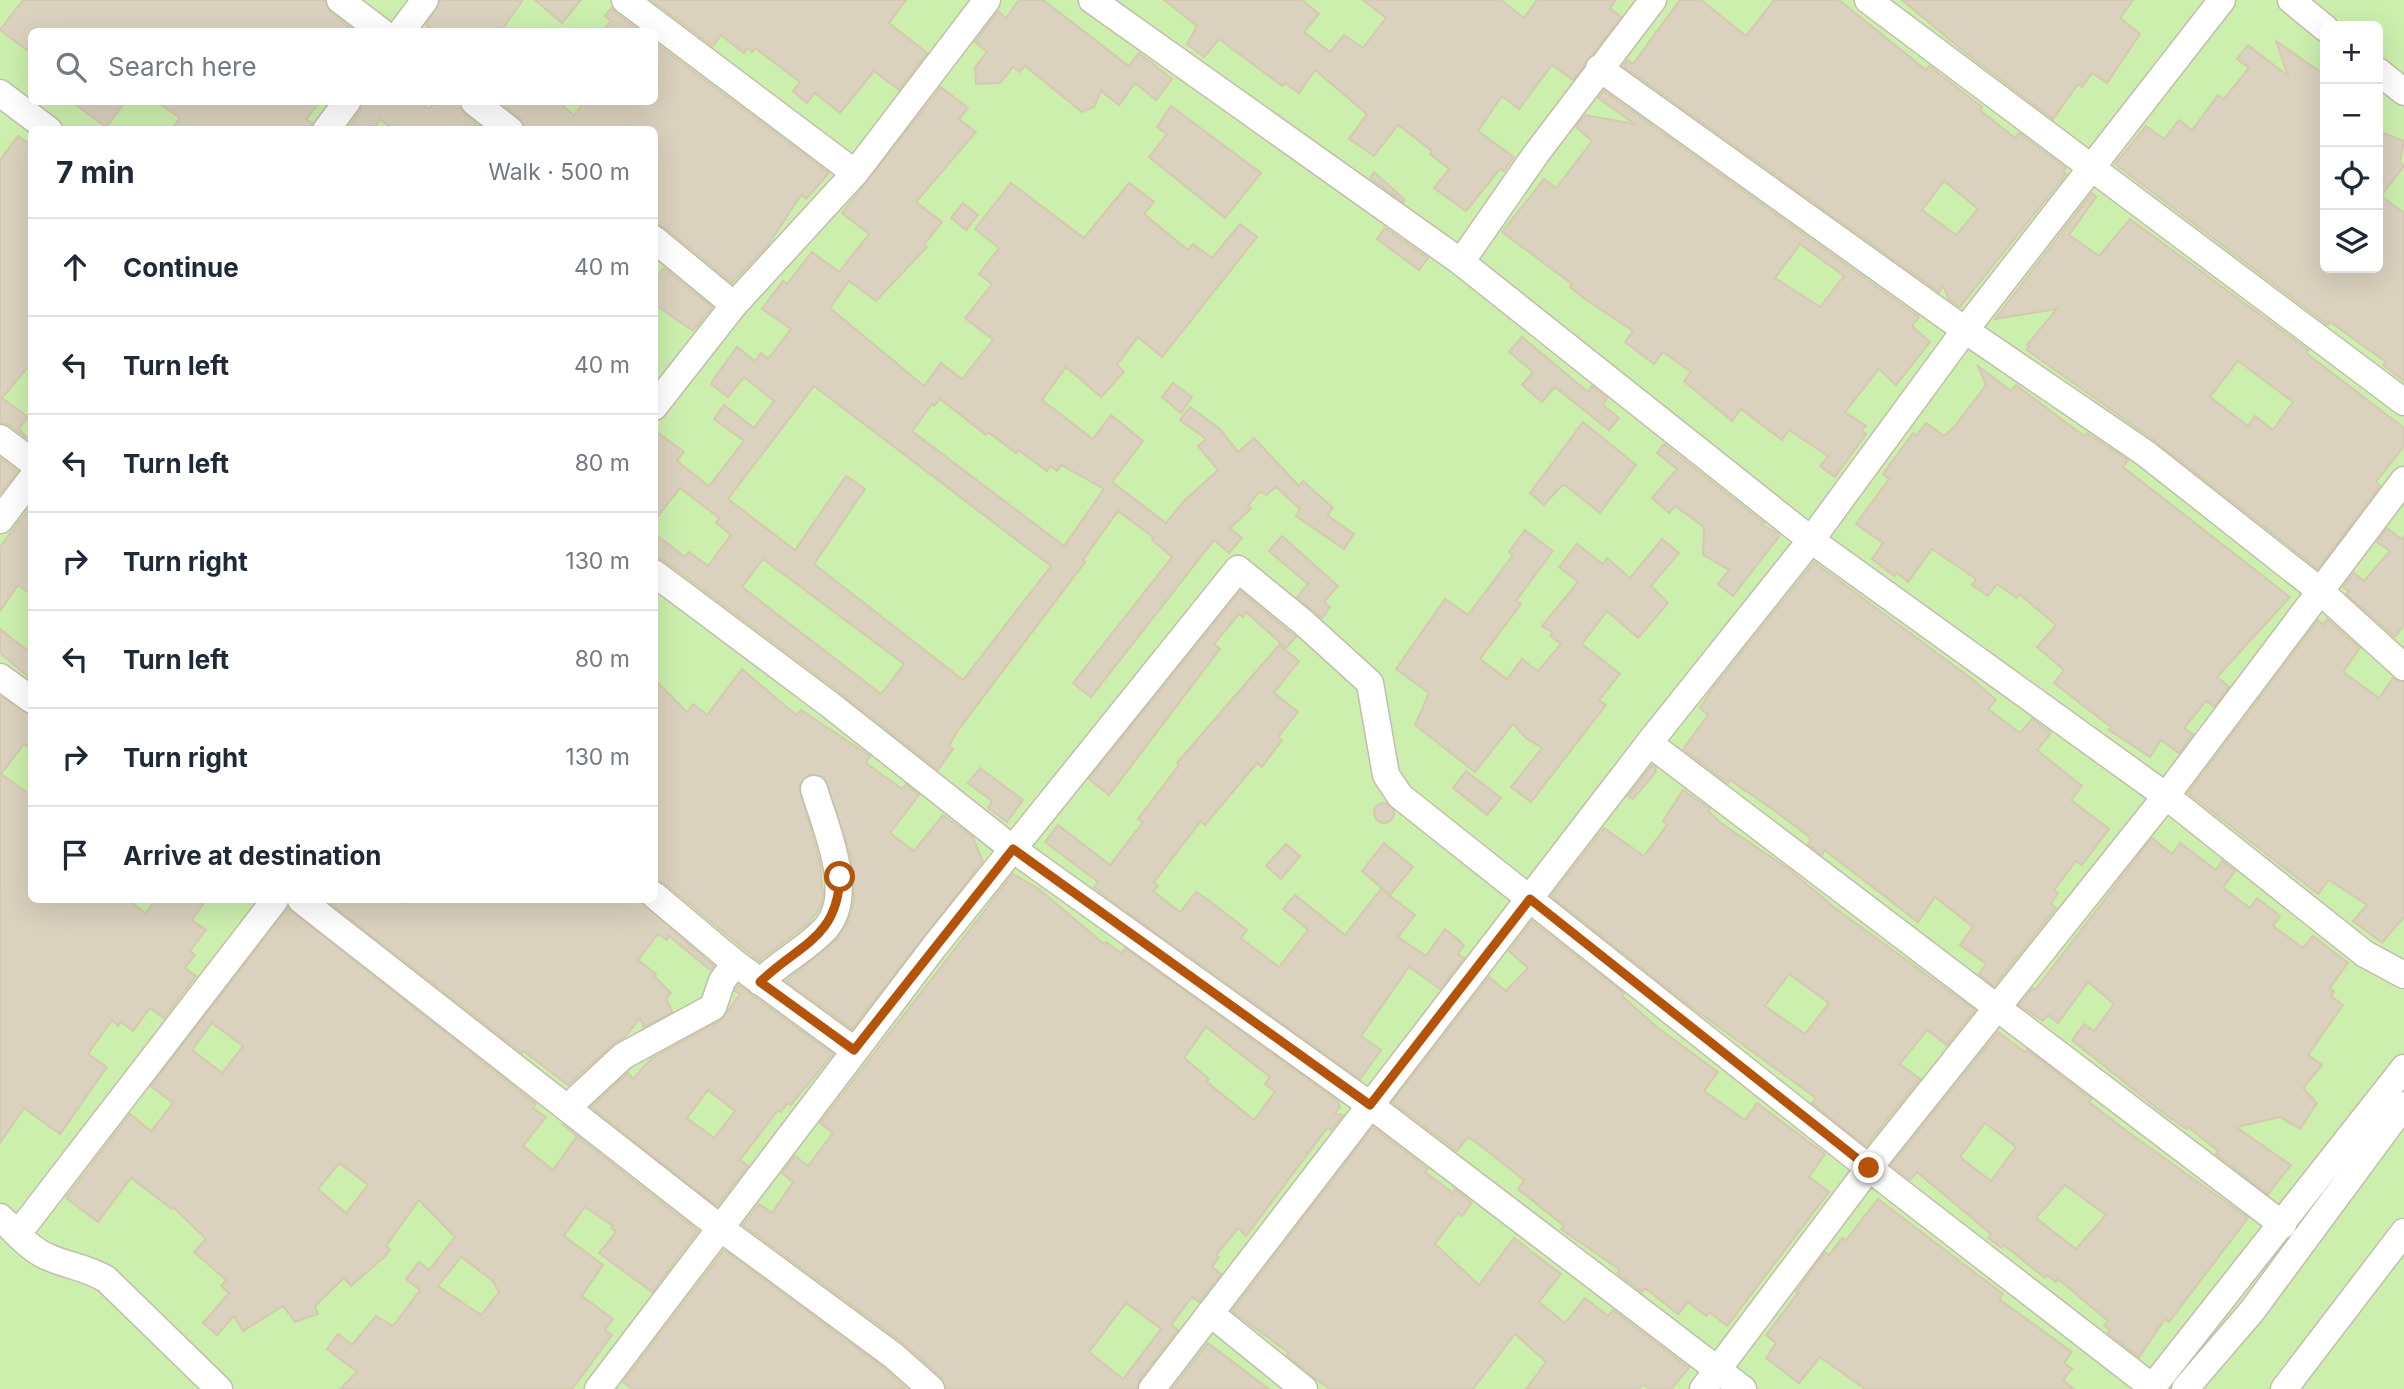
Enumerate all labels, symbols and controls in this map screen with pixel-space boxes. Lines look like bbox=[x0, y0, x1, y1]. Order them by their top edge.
map controls bbox=[2320, 21, 2383, 273]
button: + bbox=[2320, 21, 2383, 84]
search box bbox=[28, 28, 658, 105]
icon: search bbox=[52, 48, 90, 86]
text: Search here bbox=[108, 51, 257, 82]
button: − bbox=[2320, 84, 2383, 147]
button: locate bbox=[2320, 147, 2383, 210]
text: 7 min bbox=[56, 154, 135, 190]
text: Walk · 500 m bbox=[488, 158, 630, 186]
button: layers bbox=[2320, 210, 2383, 273]
icon: ahead bbox=[56, 248, 94, 286]
text: Continue bbox=[123, 252, 239, 283]
text: 40 m bbox=[574, 253, 630, 281]
icon: left bbox=[56, 346, 94, 384]
text: Turn left bbox=[123, 350, 229, 381]
text: 40 m bbox=[574, 351, 630, 379]
icon: left bbox=[56, 444, 94, 482]
text: Turn left bbox=[123, 448, 229, 479]
text: 80 m bbox=[575, 449, 630, 477]
icon: right bbox=[56, 542, 94, 580]
text: Turn right bbox=[123, 546, 248, 577]
text: 130 m bbox=[565, 547, 630, 575]
icon: left bbox=[56, 640, 94, 678]
text: Turn left bbox=[123, 644, 229, 675]
text: 80 m bbox=[575, 645, 630, 673]
icon: right bbox=[56, 738, 94, 776]
text: Turn right bbox=[123, 742, 248, 773]
text: 130 m bbox=[565, 743, 630, 771]
icon: arrive bbox=[56, 836, 94, 874]
text: Arrive at destination bbox=[123, 840, 382, 871]
route start bbox=[824, 861, 855, 892]
route end bbox=[1853, 1152, 1884, 1183]

